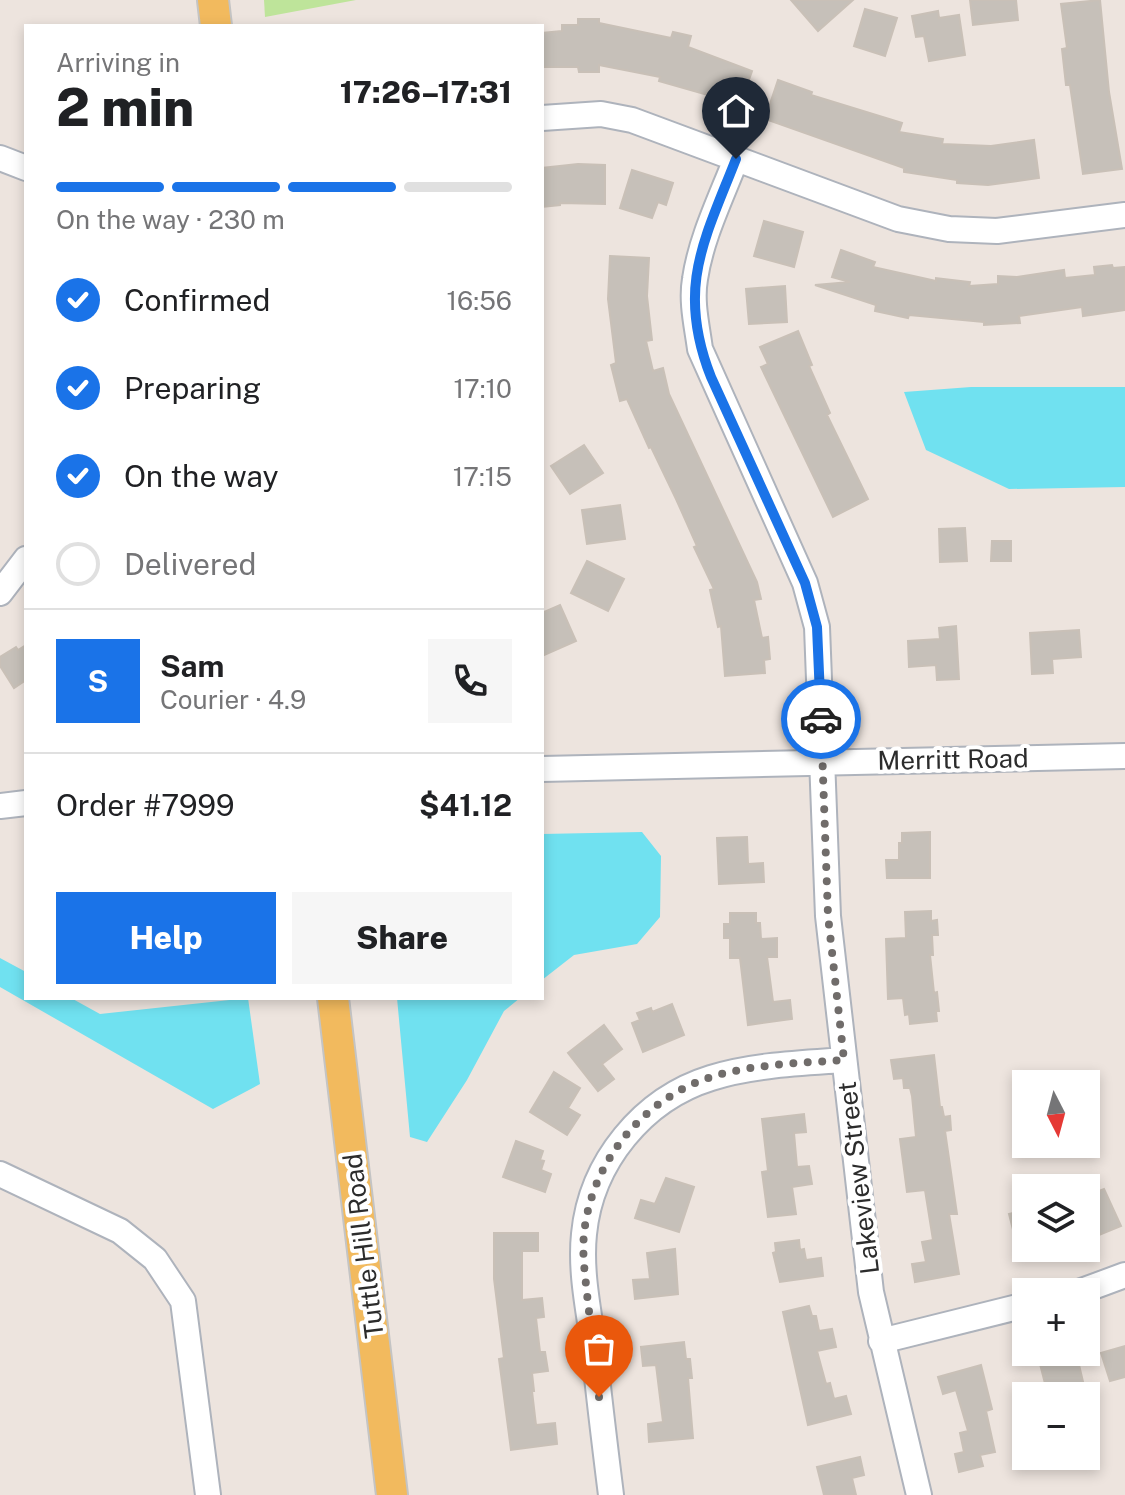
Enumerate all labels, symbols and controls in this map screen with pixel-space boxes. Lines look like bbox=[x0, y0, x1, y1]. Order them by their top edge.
text: Arriving in bbox=[56, 47, 180, 78]
text: 17:26–17:31 bbox=[340, 74, 512, 110]
text: 2 min bbox=[56, 77, 194, 138]
pin bbox=[702, 77, 770, 159]
icon: home bbox=[714, 89, 758, 133]
text: On the way · 230 m bbox=[56, 204, 285, 235]
icon: check bbox=[56, 278, 100, 322]
text: Confirmed bbox=[124, 282, 270, 318]
text: 16:56 bbox=[447, 285, 512, 316]
icon: check bbox=[56, 366, 100, 410]
text: Preparing bbox=[124, 370, 261, 406]
text: 17:10 bbox=[453, 373, 512, 404]
icon: check bbox=[56, 454, 100, 498]
text: On the way bbox=[124, 458, 278, 494]
text: 17:15 bbox=[453, 461, 512, 492]
text: Delivered bbox=[124, 546, 256, 582]
button: phone bbox=[428, 639, 512, 723]
text: Sam bbox=[160, 648, 224, 684]
text: S bbox=[88, 663, 108, 699]
courier bbox=[781, 679, 861, 759]
text: Courier · 4.9 bbox=[160, 684, 306, 715]
icon: car bbox=[799, 697, 843, 741]
street label: Merritt Road bbox=[877, 742, 1029, 776]
text: Order #7999 bbox=[56, 787, 235, 823]
text: $41.12 bbox=[419, 787, 512, 823]
button: Help bbox=[56, 892, 276, 984]
button: Share bbox=[292, 892, 512, 984]
north arrow bbox=[1012, 1070, 1100, 1158]
map controls bbox=[1012, 1070, 1100, 1470]
street label: Lakeview Street bbox=[831, 1080, 885, 1276]
street label: Tuttle Hill Road bbox=[336, 1152, 390, 1340]
button: layers bbox=[1012, 1174, 1100, 1262]
button: + bbox=[1012, 1278, 1100, 1366]
pin bbox=[565, 1315, 633, 1397]
icon: bag bbox=[577, 1327, 621, 1371]
button: − bbox=[1012, 1382, 1100, 1470]

